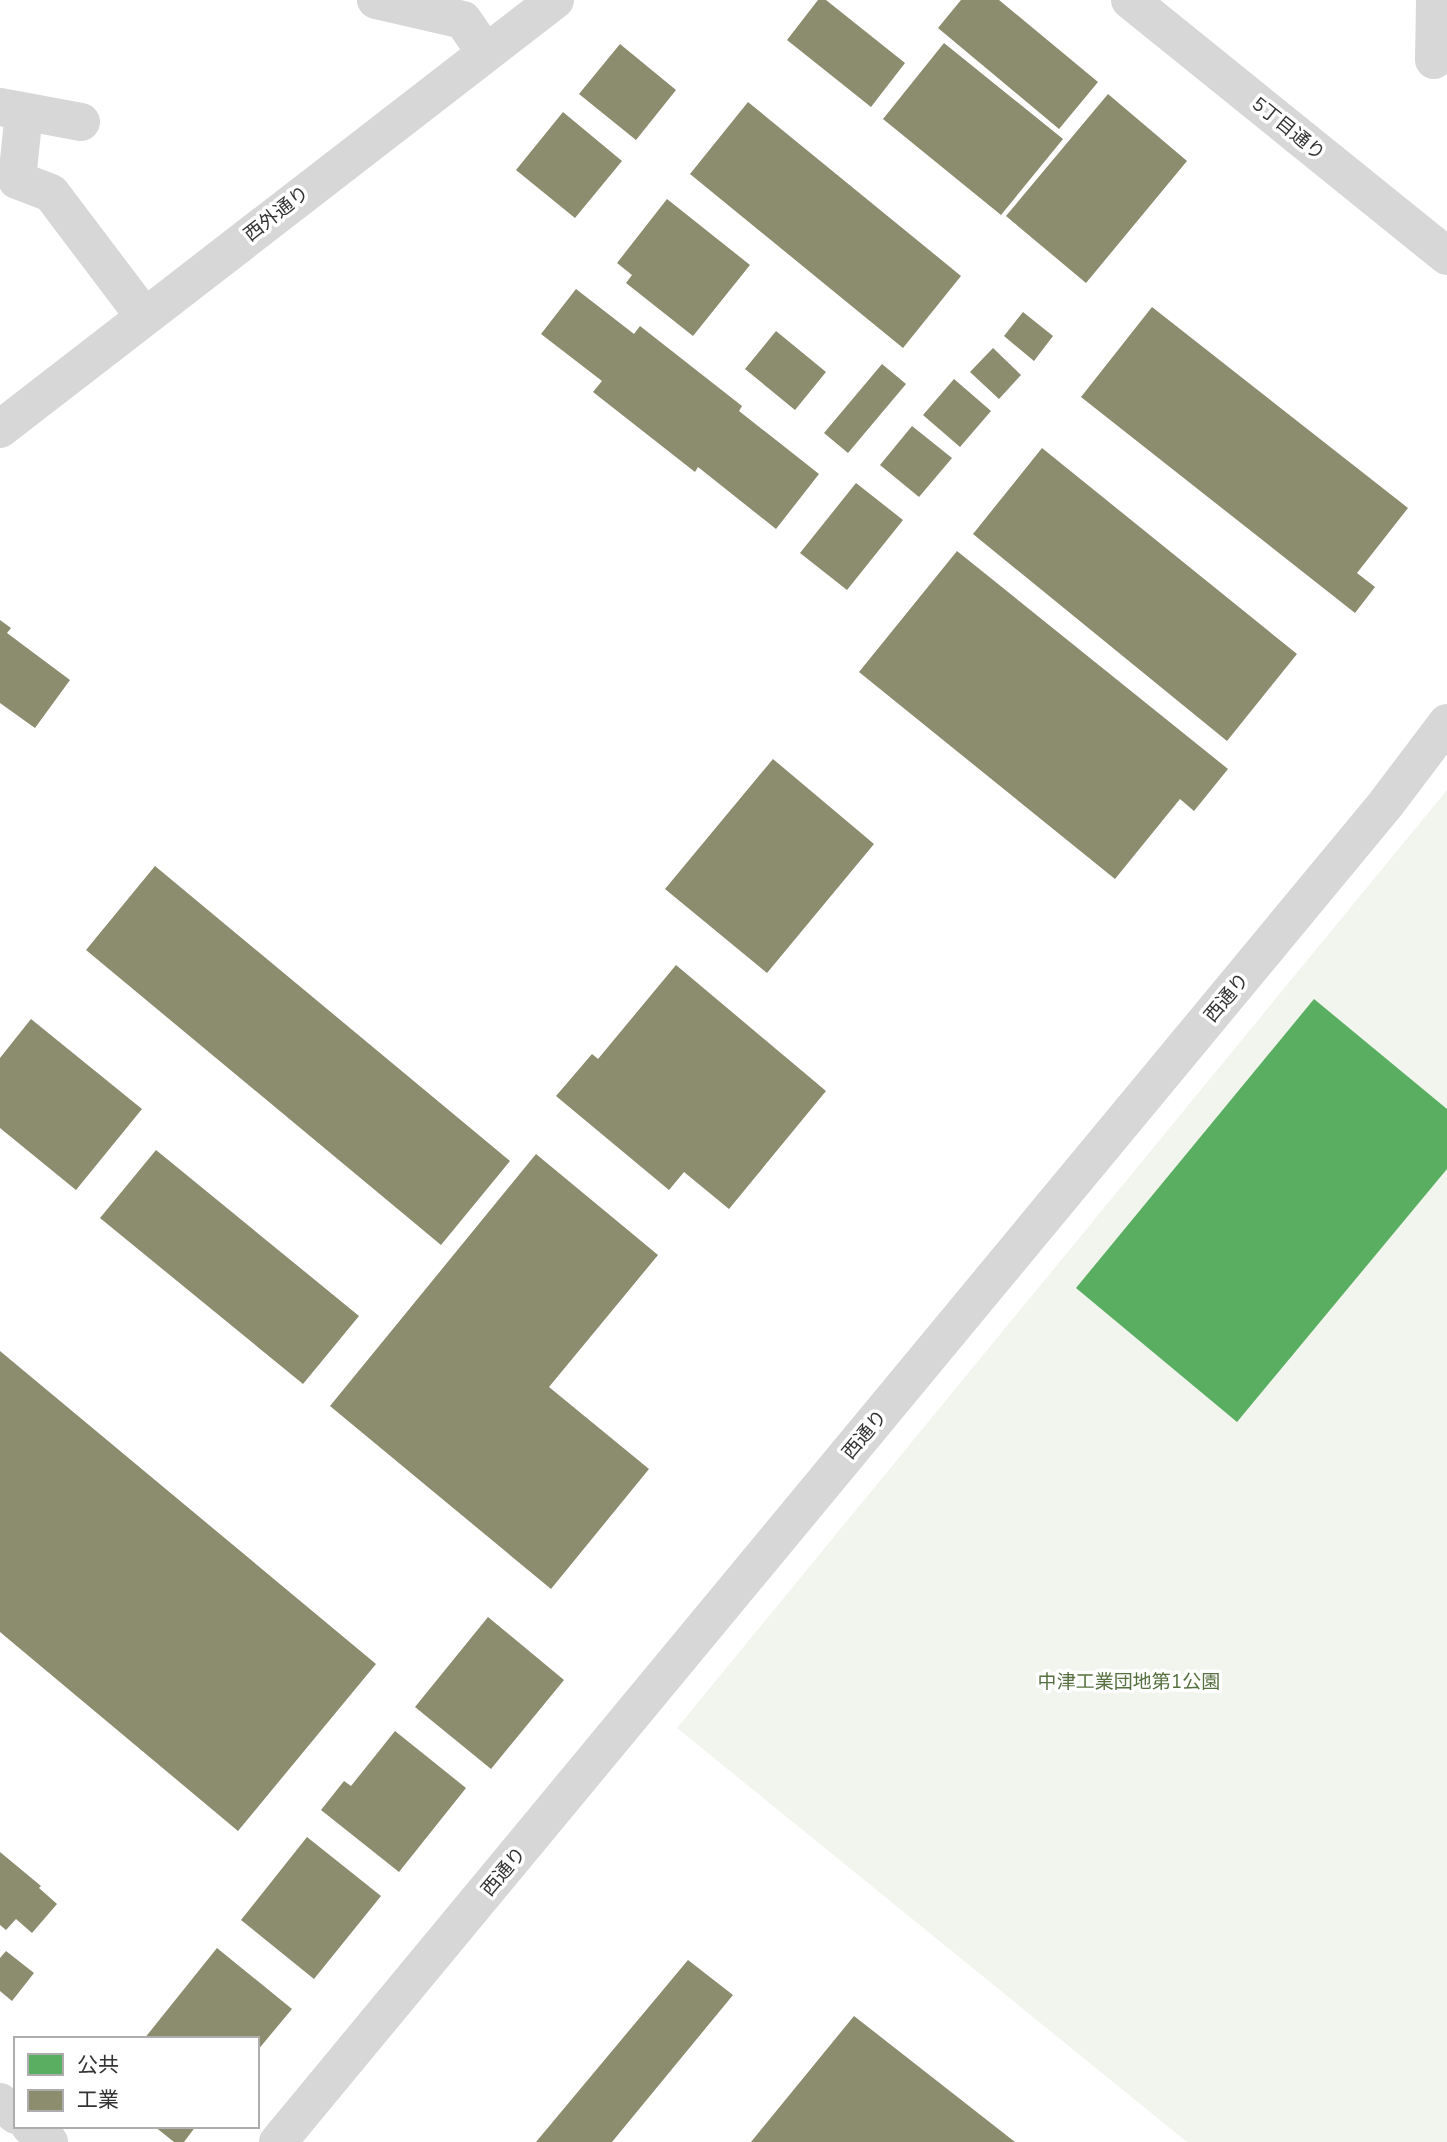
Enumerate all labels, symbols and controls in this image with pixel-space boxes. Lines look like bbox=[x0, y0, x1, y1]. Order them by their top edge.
street label: 5丁目通り bbox=[1246, 91, 1331, 166]
street label: 西外通り bbox=[239, 180, 315, 247]
street label: 西通り bbox=[1198, 967, 1255, 1028]
street label: 西通り bbox=[836, 1404, 893, 1465]
park label: 中津工業団地第1公園 bbox=[1038, 1669, 1220, 1695]
street label: 西通り bbox=[475, 1841, 532, 1902]
legend bbox=[14, 2037, 259, 2128]
text: 公共 bbox=[77, 2051, 119, 2079]
text: 工業 bbox=[77, 2086, 119, 2114]

